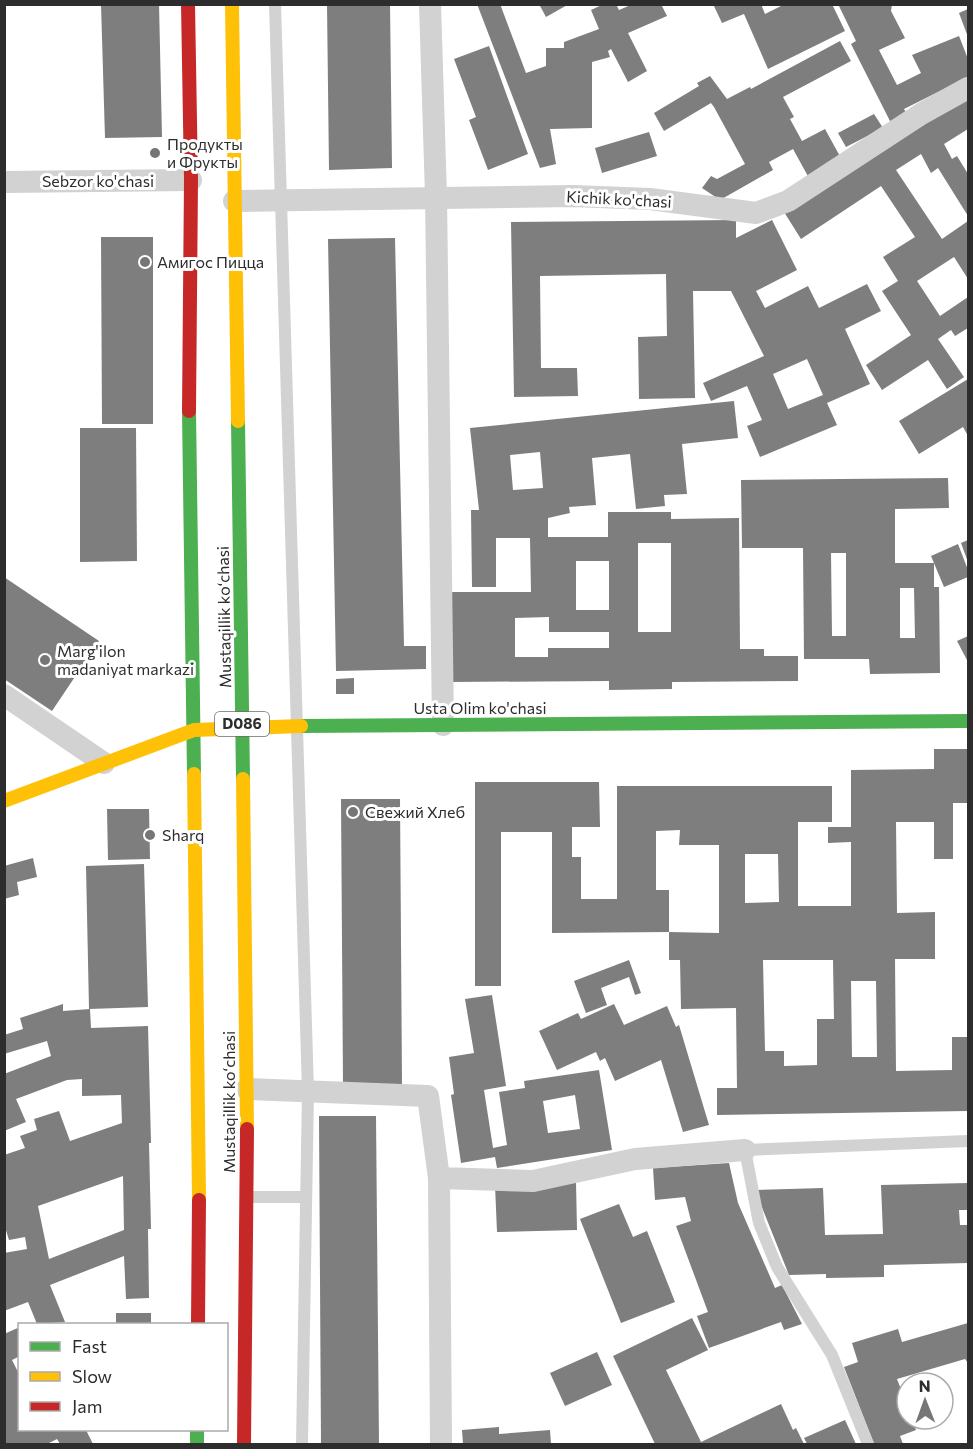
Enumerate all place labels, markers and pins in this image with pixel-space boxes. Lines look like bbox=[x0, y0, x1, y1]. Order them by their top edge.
place label: Продукты и Фрукты bbox=[167, 134, 243, 171]
marker: Продукты и Фрукты bbox=[148, 146, 162, 160]
place label: Амигос Пицца bbox=[157, 252, 264, 271]
marker: Амигос Пицца bbox=[138, 255, 152, 269]
place label: Marg'ilon madaniyat markazi bbox=[57, 641, 194, 678]
marker: Marg'ilon madaniyat markazi bbox=[38, 653, 52, 667]
place label: Свежий Хлеб bbox=[365, 802, 465, 821]
marker: Свежий Хлеб bbox=[346, 805, 360, 819]
place label: Sharq bbox=[162, 825, 204, 844]
marker: Sharq bbox=[143, 828, 157, 842]

